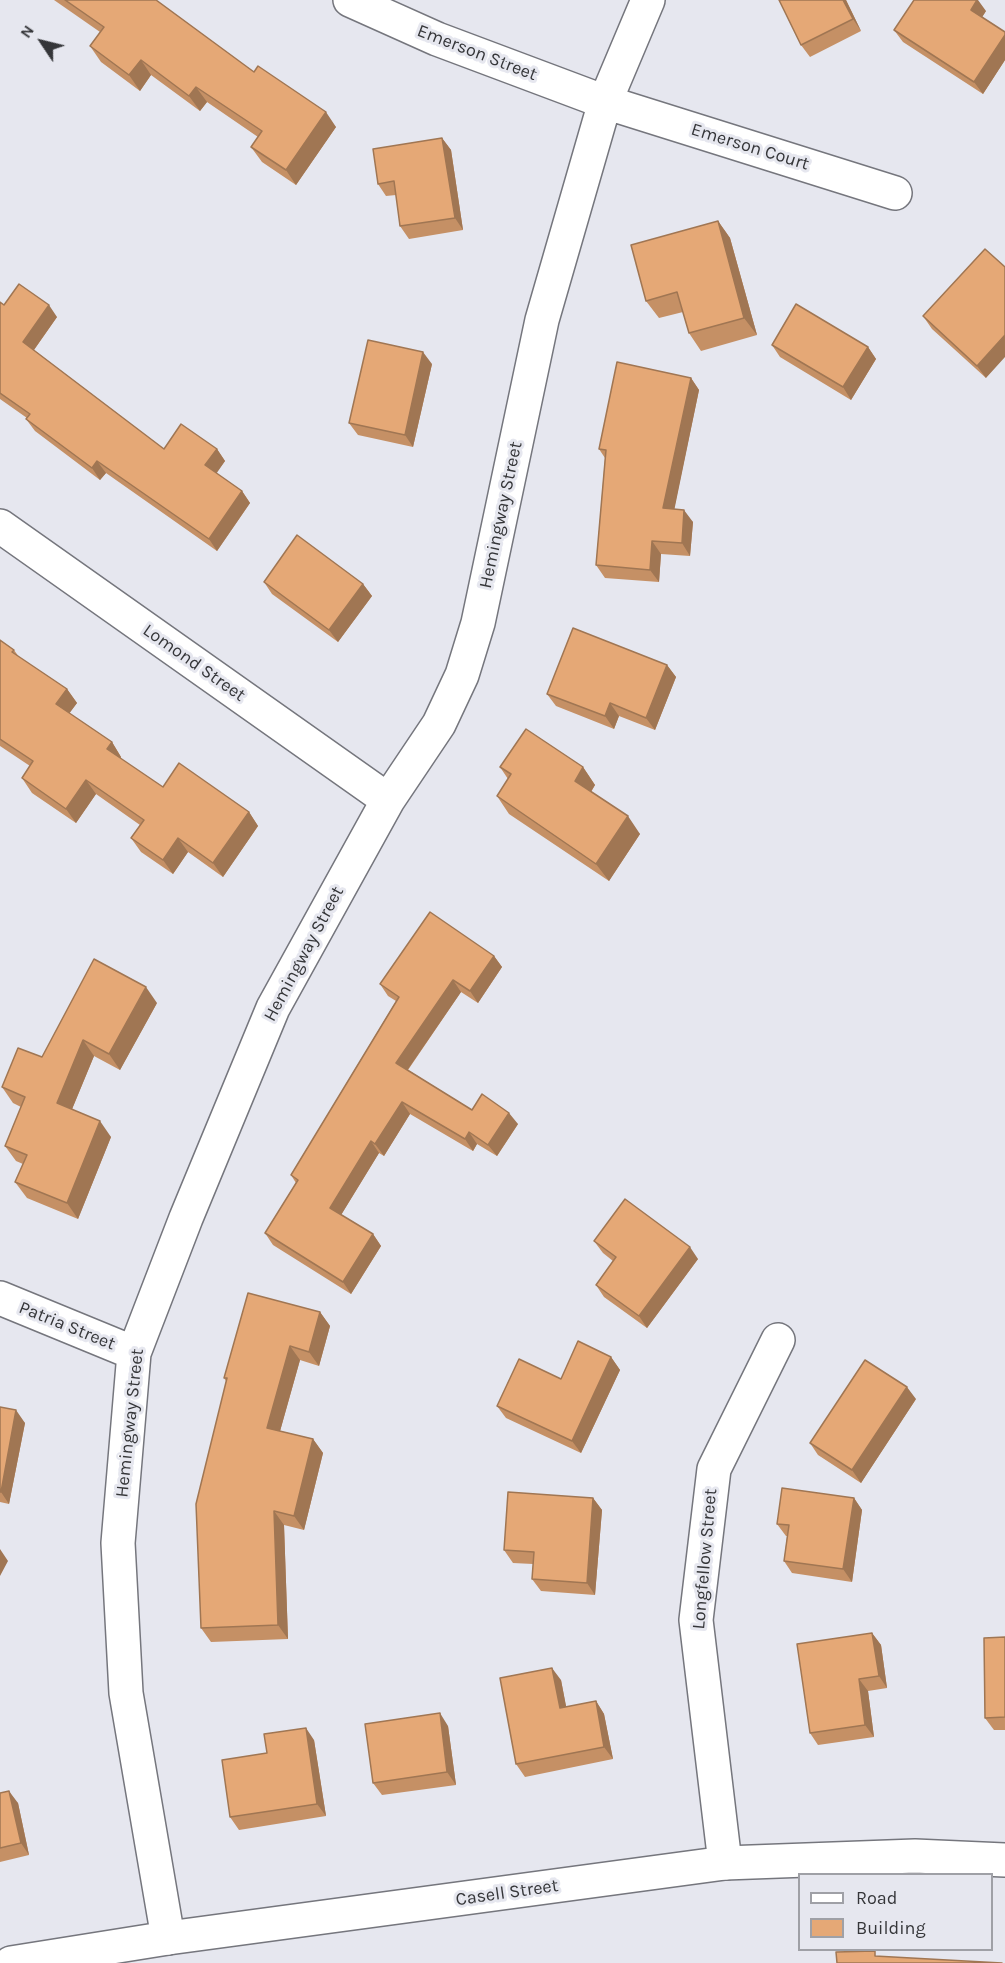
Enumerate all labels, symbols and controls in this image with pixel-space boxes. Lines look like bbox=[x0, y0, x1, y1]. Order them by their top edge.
north arrow bbox=[12, 12, 72, 72]
street label: Emerson Street bbox=[414, 20, 540, 86]
text: N bbox=[16, 21, 38, 42]
street label: Emerson Court bbox=[688, 119, 812, 175]
street label: Hemingway Street bbox=[475, 440, 527, 590]
street label: Lomond Street bbox=[139, 620, 249, 706]
street label: Hemingway Street bbox=[259, 883, 349, 1025]
street label: Patria Street bbox=[16, 1297, 118, 1355]
street label: Hemingway Street bbox=[111, 1348, 149, 1498]
street label: Longfellow Street bbox=[688, 1488, 722, 1630]
legend bbox=[798, 1873, 993, 1951]
street label: Casell Street bbox=[454, 1875, 560, 1911]
text: Road bbox=[856, 1887, 897, 1909]
text: Building bbox=[856, 1917, 926, 1939]

